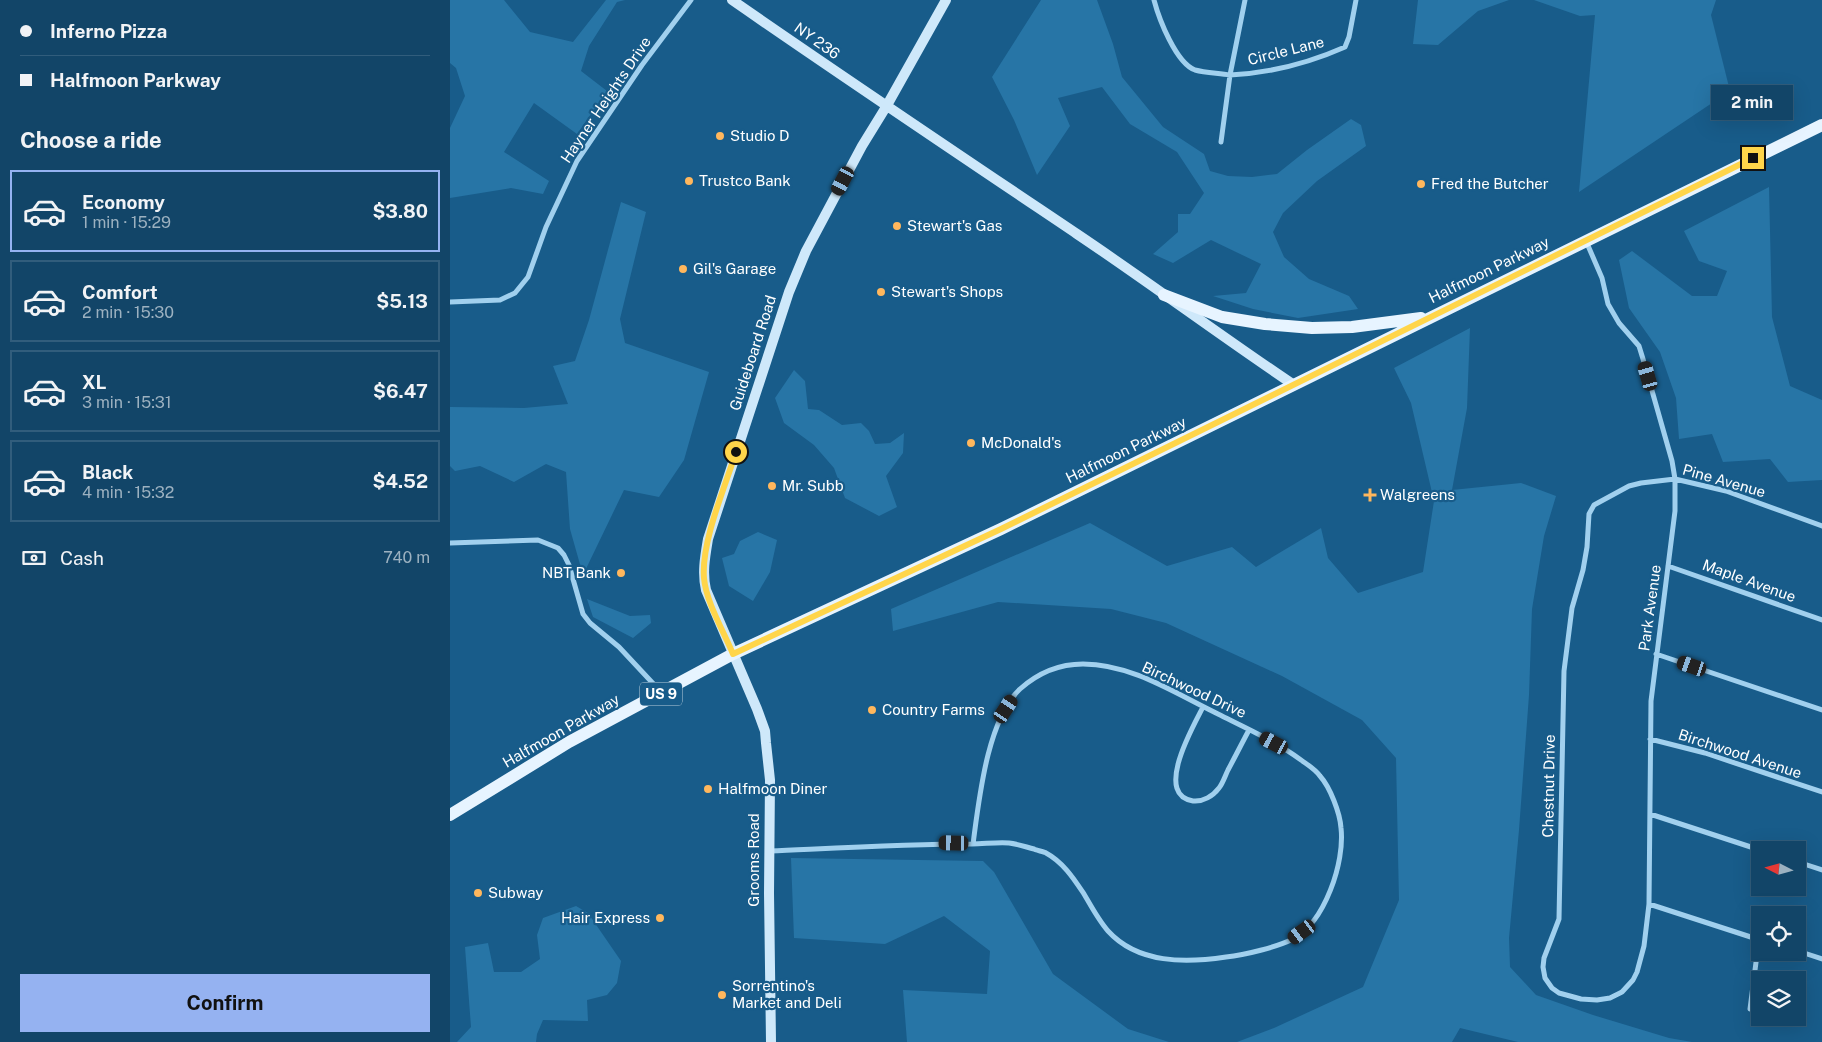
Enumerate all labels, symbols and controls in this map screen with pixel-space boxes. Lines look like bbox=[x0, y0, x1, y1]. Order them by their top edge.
street label: NY 236 bbox=[791, 19, 843, 62]
text: Inferno Pizza bbox=[50, 20, 167, 42]
street label: Hayner Heights Drive bbox=[557, 33, 654, 166]
street label: Circle Lane bbox=[1246, 33, 1326, 68]
text: Halfmoon Parkway bbox=[50, 69, 221, 91]
callout: 2 min bbox=[1712, 86, 1794, 120]
text: 2 min bbox=[1731, 93, 1773, 112]
text: Choose a ride bbox=[20, 127, 162, 153]
place label: Studio D bbox=[730, 127, 789, 144]
marker: Studio D bbox=[714, 130, 726, 142]
route end bbox=[1742, 147, 1764, 169]
car bbox=[829, 164, 856, 198]
place label: Trustco Bank bbox=[699, 172, 791, 189]
marker: Trustco Bank bbox=[683, 175, 695, 187]
place label: Fred the Butcher bbox=[1431, 175, 1549, 192]
marker: Fred the Butcher bbox=[1415, 178, 1427, 190]
icon: car bbox=[22, 189, 67, 234]
text: Economy bbox=[82, 191, 165, 213]
text: $3.80 bbox=[372, 200, 428, 222]
text: 1 min · 15:29 bbox=[82, 213, 171, 232]
place label: Stewart's Gas bbox=[907, 217, 1002, 234]
marker: Stewart's Gas bbox=[891, 220, 903, 232]
street label: Halfmoon Parkway bbox=[1426, 233, 1552, 306]
place label: Gil's Garage bbox=[693, 260, 776, 277]
marker: Gil's Garage bbox=[677, 263, 689, 275]
icon: car bbox=[22, 279, 67, 324]
text: Comfort bbox=[82, 281, 158, 303]
place label: Stewart's Shops bbox=[891, 283, 1003, 300]
marker: Stewart's Shops bbox=[875, 286, 887, 298]
text: $5.13 bbox=[376, 290, 428, 312]
street label: Guideboard Road bbox=[726, 293, 779, 413]
text: 2 min · 15:30 bbox=[82, 303, 174, 322]
car bbox=[1636, 360, 1659, 392]
icon: car bbox=[22, 369, 67, 414]
text: XL bbox=[82, 371, 107, 393]
text: $6.47 bbox=[373, 380, 428, 402]
text: 3 min · 15:31 bbox=[82, 393, 171, 412]
street label: Halfmoon Parkway bbox=[1063, 413, 1189, 486]
place label: McDonald's bbox=[981, 434, 1061, 451]
marker: McDonald's bbox=[965, 437, 977, 449]
route start bbox=[725, 441, 747, 463]
icon: car bbox=[22, 459, 67, 504]
text: Black bbox=[82, 461, 133, 483]
street label: Pine Avenue bbox=[1681, 461, 1768, 500]
text: $4.52 bbox=[373, 470, 428, 492]
place label: Mr. Subb bbox=[782, 477, 844, 494]
marker: Mr. Subb bbox=[766, 480, 778, 492]
text: 4 min · 15:32 bbox=[82, 483, 174, 502]
place label: Walgreens bbox=[1380, 486, 1455, 503]
marker: Walgreens bbox=[1364, 489, 1376, 501]
icon: cash bbox=[20, 544, 48, 572]
text: Cash bbox=[60, 547, 104, 569]
text: 740 m bbox=[383, 548, 430, 567]
street label: Maple Avenue bbox=[1700, 556, 1798, 605]
place label: NBT Bank bbox=[542, 564, 611, 581]
street label: Park Avenue bbox=[1635, 564, 1664, 652]
marker: NBT Bank bbox=[615, 567, 627, 579]
car bbox=[1675, 654, 1708, 678]
street label: Birchwood Drive bbox=[1139, 658, 1249, 721]
road number: US 9 bbox=[640, 682, 682, 706]
street label: Halfmoon Parkway bbox=[499, 690, 622, 771]
car bbox=[991, 692, 1020, 726]
place label: Country Farms bbox=[882, 701, 985, 718]
marker: Country Farms bbox=[866, 704, 878, 716]
street label: Birchwood Avenue bbox=[1676, 726, 1804, 781]
car bbox=[1257, 729, 1290, 757]
street label: Chestnut Drive bbox=[1539, 734, 1558, 838]
place label: Halfmoon Diner bbox=[718, 780, 827, 797]
marker: Halfmoon Diner bbox=[702, 783, 714, 795]
street label: Grooms Road bbox=[745, 813, 762, 907]
car bbox=[938, 835, 969, 851]
north arrow bbox=[1751, 841, 1806, 896]
map controls bbox=[1751, 841, 1806, 1026]
place label: Subway bbox=[488, 884, 543, 901]
marker: Subway bbox=[472, 887, 484, 899]
button: locate bbox=[1751, 906, 1806, 961]
place label: Hair Express bbox=[561, 909, 650, 926]
marker: Hair Express bbox=[654, 912, 666, 924]
car bbox=[1285, 917, 1318, 947]
button: layers bbox=[1751, 971, 1806, 1026]
button: Confirm bbox=[20, 974, 430, 1032]
place label: Sorrentino's Market and Deli bbox=[732, 977, 842, 1011]
marker: Sorrentino's Market and Deli bbox=[716, 989, 728, 1001]

